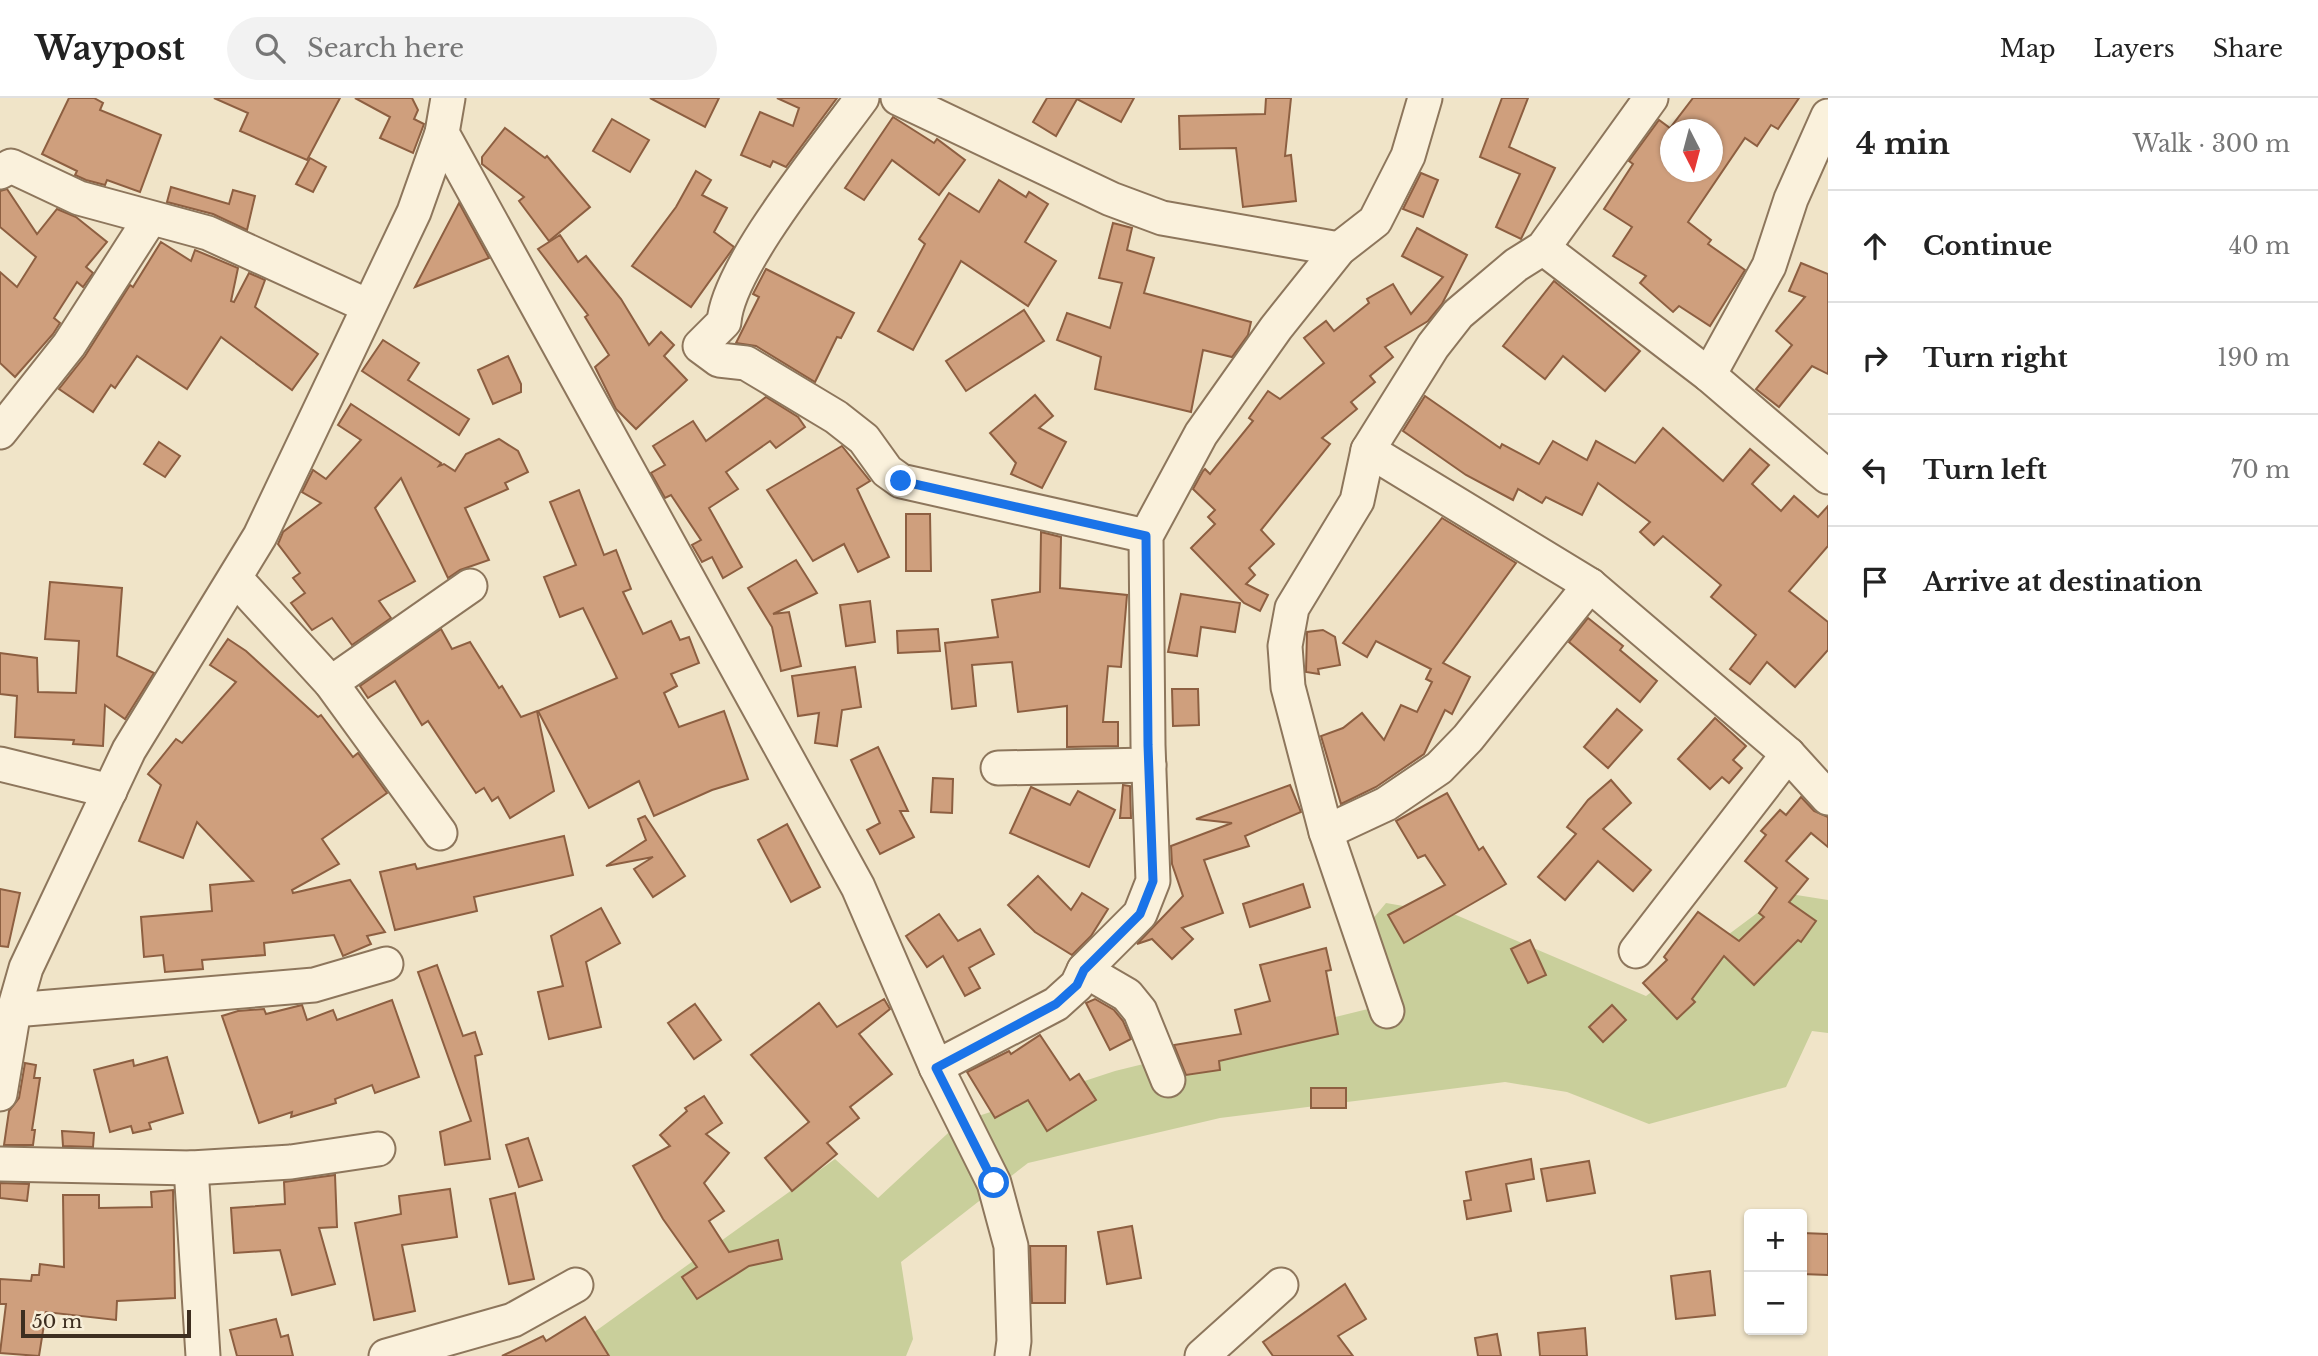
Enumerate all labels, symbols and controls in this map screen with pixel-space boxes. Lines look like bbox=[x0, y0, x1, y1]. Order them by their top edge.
search box bbox=[227, 17, 717, 80]
text: Waypost bbox=[35, 28, 185, 69]
icon: search bbox=[251, 29, 289, 67]
text: Search here bbox=[307, 32, 464, 64]
text: Map bbox=[2000, 34, 2056, 63]
text: Layers bbox=[2094, 34, 2175, 63]
text: Share bbox=[2213, 34, 2283, 63]
north arrow bbox=[1660, 119, 1723, 182]
text: 4 min bbox=[1856, 125, 1950, 162]
text: Walk · 300 m bbox=[2133, 130, 2290, 158]
icon: ahead bbox=[1856, 227, 1894, 265]
text: Continue bbox=[1923, 230, 2052, 262]
text: 40 m bbox=[2229, 232, 2290, 260]
icon: right bbox=[1856, 339, 1894, 377]
text: Turn right bbox=[1923, 342, 2068, 374]
text: 190 m bbox=[2217, 344, 2290, 372]
icon: left bbox=[1856, 451, 1894, 489]
text: Turn left bbox=[1923, 454, 2047, 486]
text: 70 m bbox=[2231, 456, 2290, 484]
route end bbox=[885, 465, 916, 496]
icon: arrive bbox=[1856, 563, 1894, 601]
text: Arrive at destination bbox=[1923, 566, 2203, 598]
route start bbox=[978, 1167, 1009, 1198]
map controls bbox=[1744, 1209, 1807, 1335]
button: + bbox=[1744, 1209, 1807, 1272]
button: − bbox=[1744, 1272, 1807, 1335]
scale bar bbox=[21, 1307, 191, 1339]
text: 50 m bbox=[32, 1310, 82, 1333]

